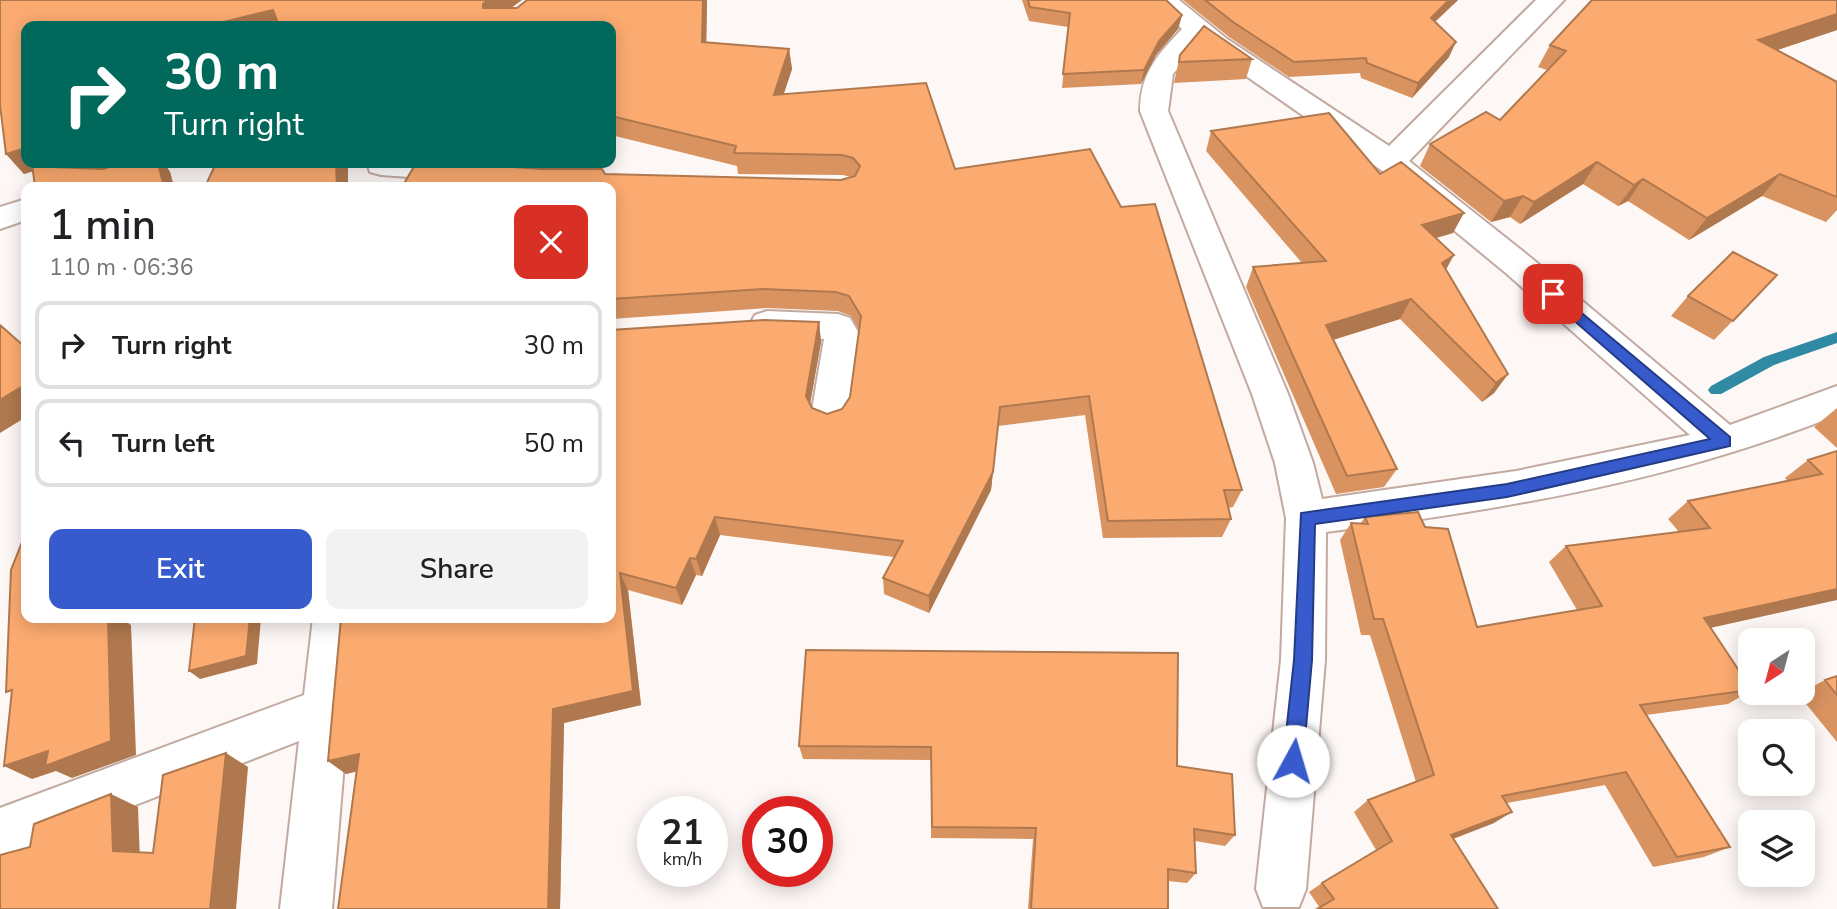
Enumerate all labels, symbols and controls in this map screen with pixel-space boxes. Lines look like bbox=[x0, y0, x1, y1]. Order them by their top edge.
text: 30 m bbox=[164, 39, 279, 106]
icon: right bbox=[49, 49, 140, 140]
text: Turn right bbox=[164, 103, 304, 146]
text: 1 min bbox=[49, 197, 156, 254]
button: close bbox=[514, 205, 588, 279]
text: 110 m · 06:36 bbox=[49, 252, 194, 283]
pin bbox=[1523, 264, 1583, 324]
icon: arrive bbox=[1534, 275, 1572, 313]
icon: right bbox=[53, 326, 91, 364]
text: Turn right bbox=[112, 328, 231, 363]
text: 30 m bbox=[524, 328, 584, 363]
icon: left bbox=[53, 424, 91, 462]
text: Turn left bbox=[112, 426, 215, 461]
text: 50 m bbox=[524, 426, 584, 461]
button: Exit bbox=[49, 529, 312, 609]
button: Share bbox=[326, 529, 588, 609]
north arrow bbox=[1738, 628, 1815, 705]
map controls bbox=[1738, 628, 1815, 887]
button: search bbox=[1738, 719, 1815, 796]
position arrow bbox=[1256, 724, 1330, 798]
speed limit sign: 30 bbox=[742, 796, 833, 887]
text: 21 bbox=[661, 809, 704, 856]
button: layers bbox=[1738, 810, 1815, 887]
text: km/h bbox=[663, 847, 702, 871]

